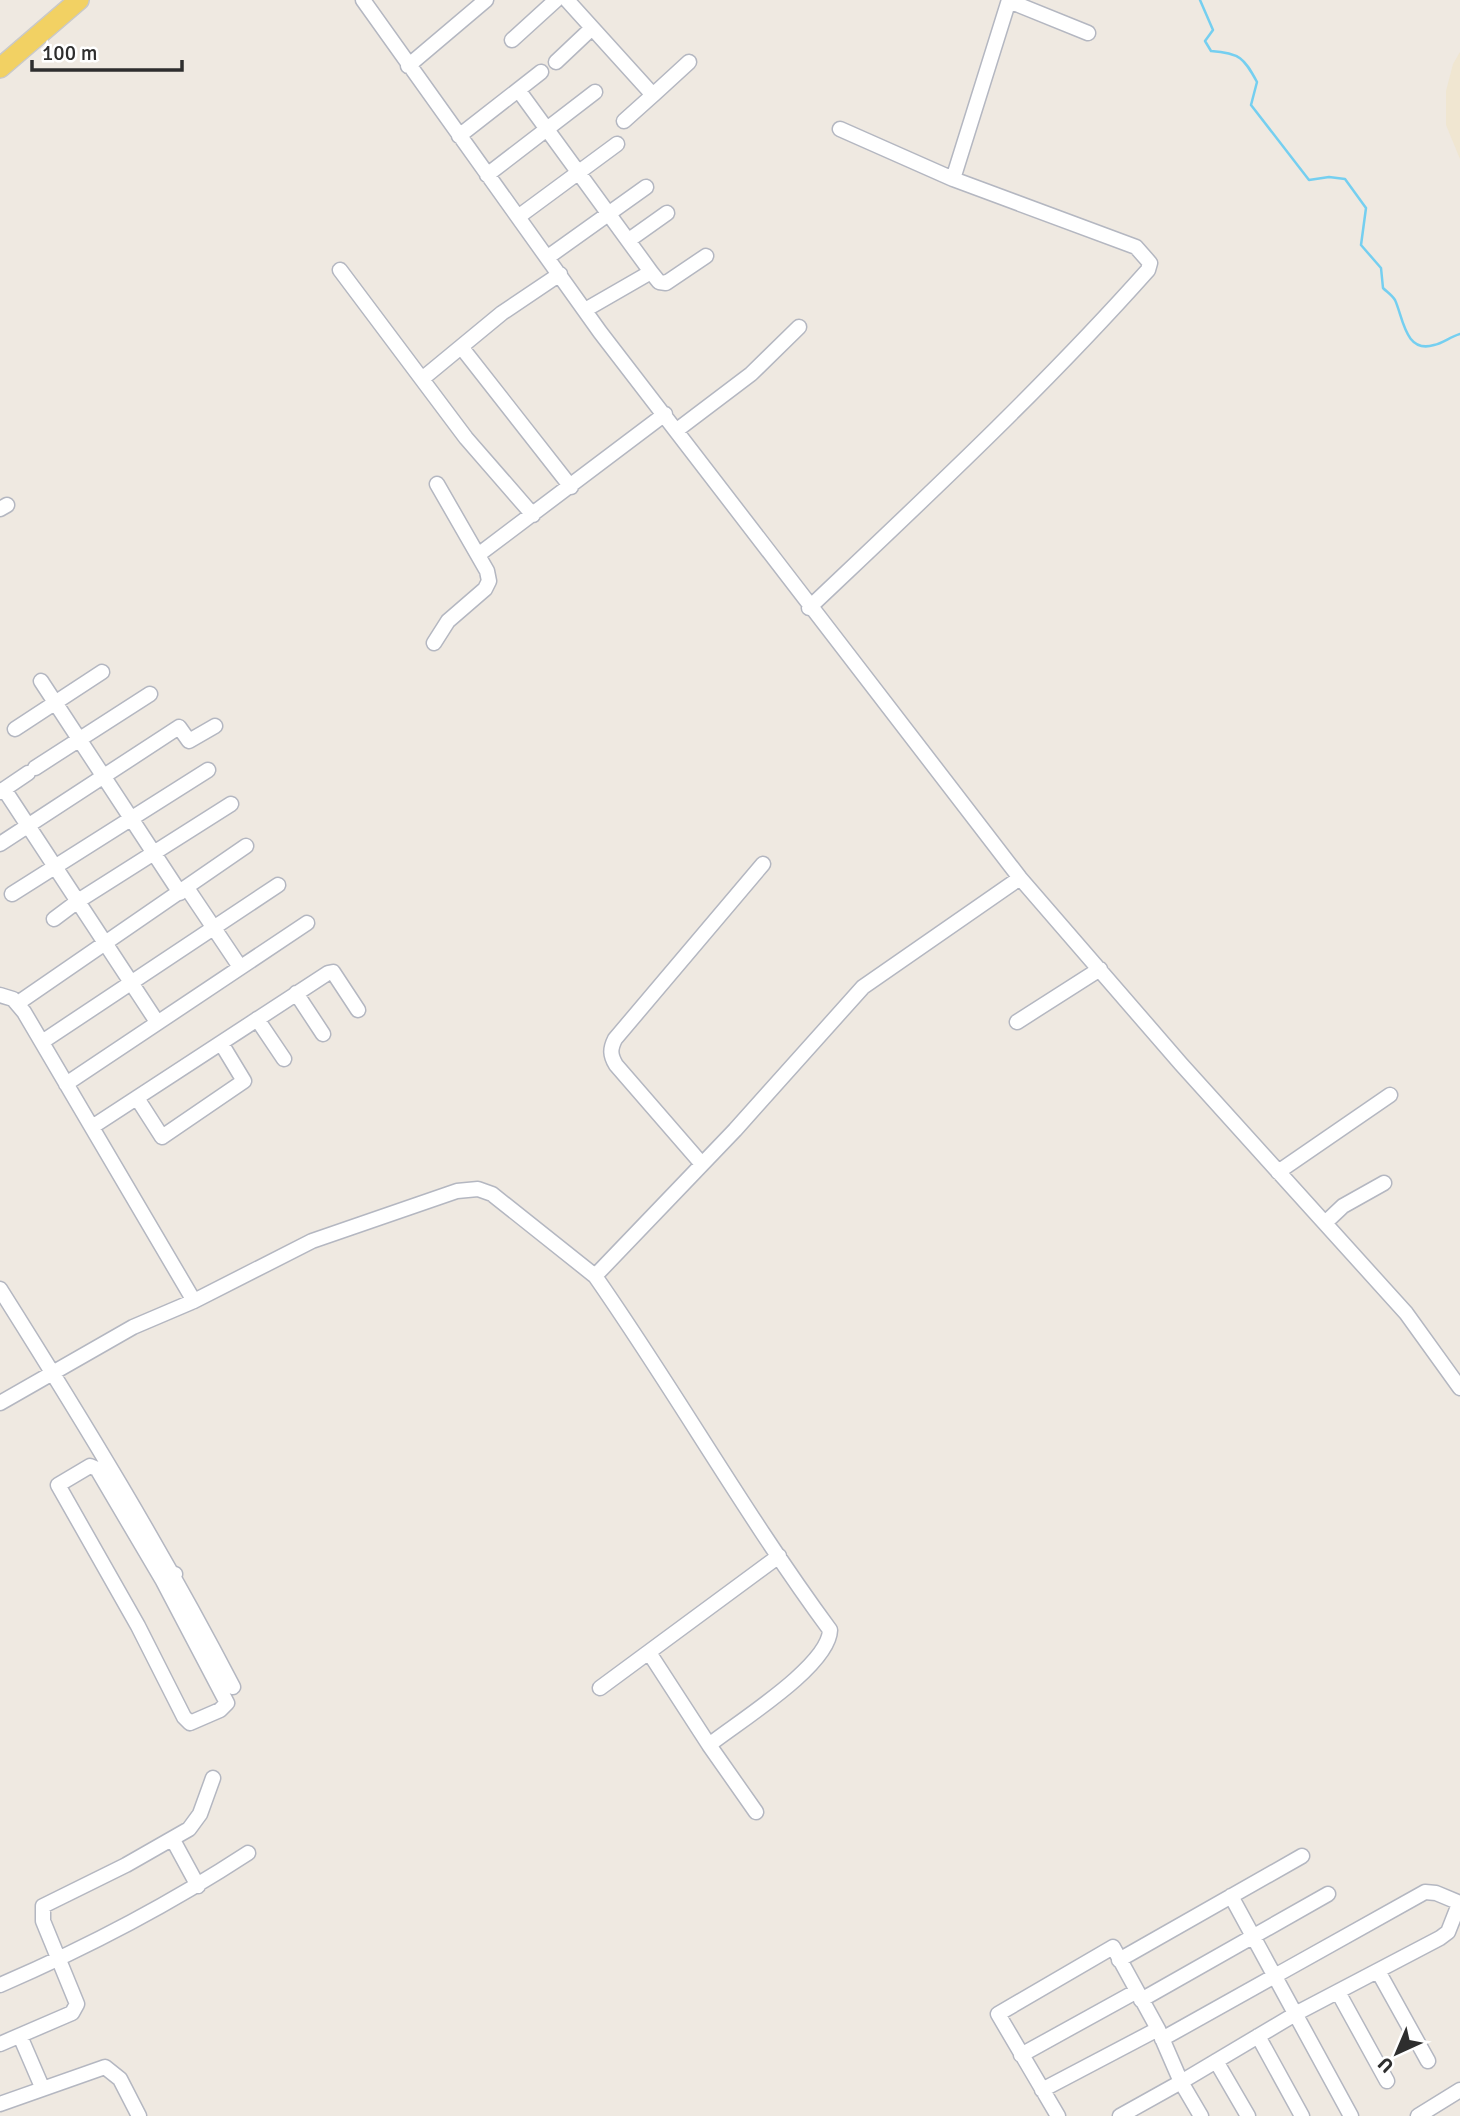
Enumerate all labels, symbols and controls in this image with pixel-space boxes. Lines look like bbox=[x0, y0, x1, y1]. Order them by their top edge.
scale bar bbox=[32, 28, 182, 72]
text: 100 m bbox=[42, 40, 97, 66]
north arrow bbox=[1362, 2018, 1432, 2088]
text: U bbox=[1373, 2051, 1399, 2078]

